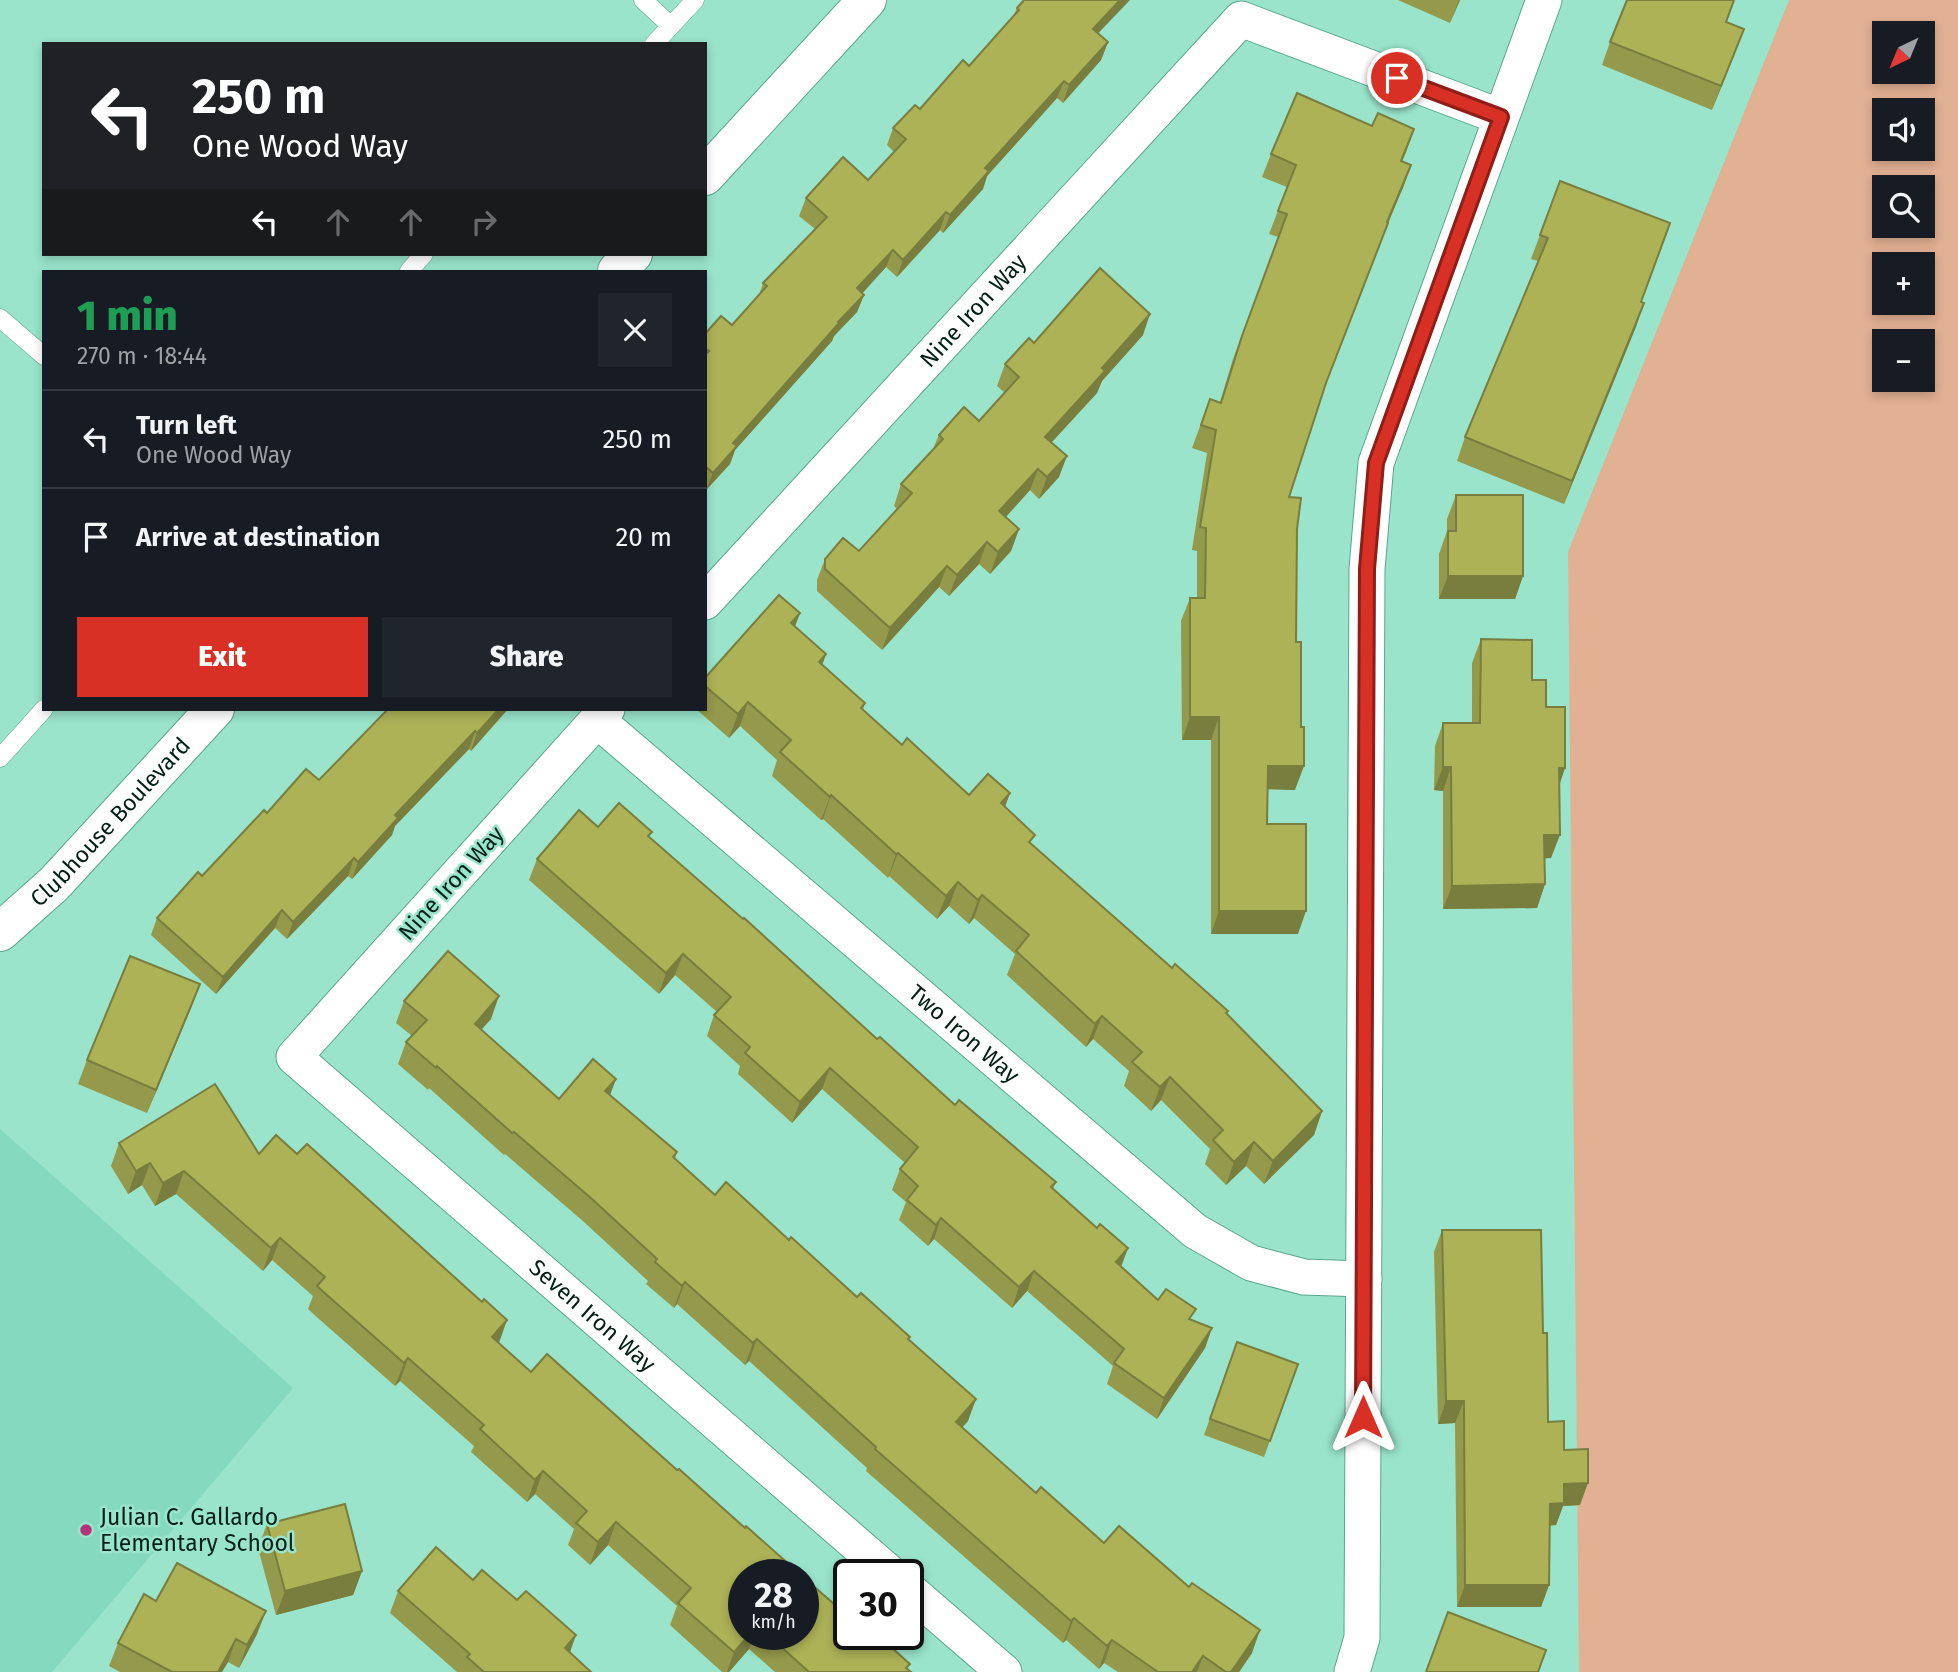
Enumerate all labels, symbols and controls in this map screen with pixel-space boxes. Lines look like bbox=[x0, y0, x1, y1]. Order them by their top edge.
north arrow bbox=[1872, 21, 1936, 84]
map controls bbox=[1872, 21, 1935, 392]
pin bbox=[1367, 48, 1427, 108]
icon: arrive bbox=[1378, 59, 1416, 97]
text: 250 m bbox=[192, 67, 325, 126]
icon: left bbox=[77, 70, 168, 161]
button: sound bbox=[1872, 98, 1935, 161]
text: One Wood Way bbox=[192, 127, 408, 165]
button: search bbox=[1872, 175, 1935, 238]
icon: left bbox=[246, 203, 284, 241]
icon: ahead bbox=[319, 203, 357, 241]
icon: ahead bbox=[392, 203, 430, 241]
icon: right bbox=[465, 203, 503, 241]
street label: Nine Iron Way bbox=[914, 247, 1033, 373]
button: + bbox=[1872, 252, 1935, 315]
text: 1 min bbox=[77, 291, 178, 341]
button: close bbox=[598, 293, 672, 367]
button: − bbox=[1872, 329, 1935, 392]
text: 270 m · 18:44 bbox=[77, 342, 207, 370]
text: Turn left bbox=[136, 410, 237, 441]
icon: left bbox=[77, 420, 115, 458]
text: 250 m bbox=[602, 424, 672, 455]
text: One Wood Way bbox=[136, 441, 291, 469]
icon: arrive bbox=[77, 518, 115, 556]
text: Arrive at destination bbox=[136, 522, 380, 553]
text: 20 m bbox=[615, 522, 672, 553]
button: Exit bbox=[77, 617, 368, 697]
button: Share bbox=[382, 617, 672, 697]
street label: Clubhouse Boulevard bbox=[25, 731, 196, 912]
street label: Nine Iron Way bbox=[392, 820, 510, 946]
street label: Two Iron Way bbox=[903, 979, 1026, 1089]
street label: Seven Iron Way bbox=[524, 1253, 662, 1378]
position arrow bbox=[1326, 1380, 1400, 1454]
place label: Julian C. Gallardo Elementary School bbox=[100, 1503, 295, 1557]
marker: Julian C. Gallardo Elementary School bbox=[78, 1522, 94, 1538]
speed limit sign: 30 bbox=[833, 1559, 924, 1650]
text: 28 bbox=[754, 1574, 793, 1616]
text: km/h bbox=[751, 1611, 796, 1633]

